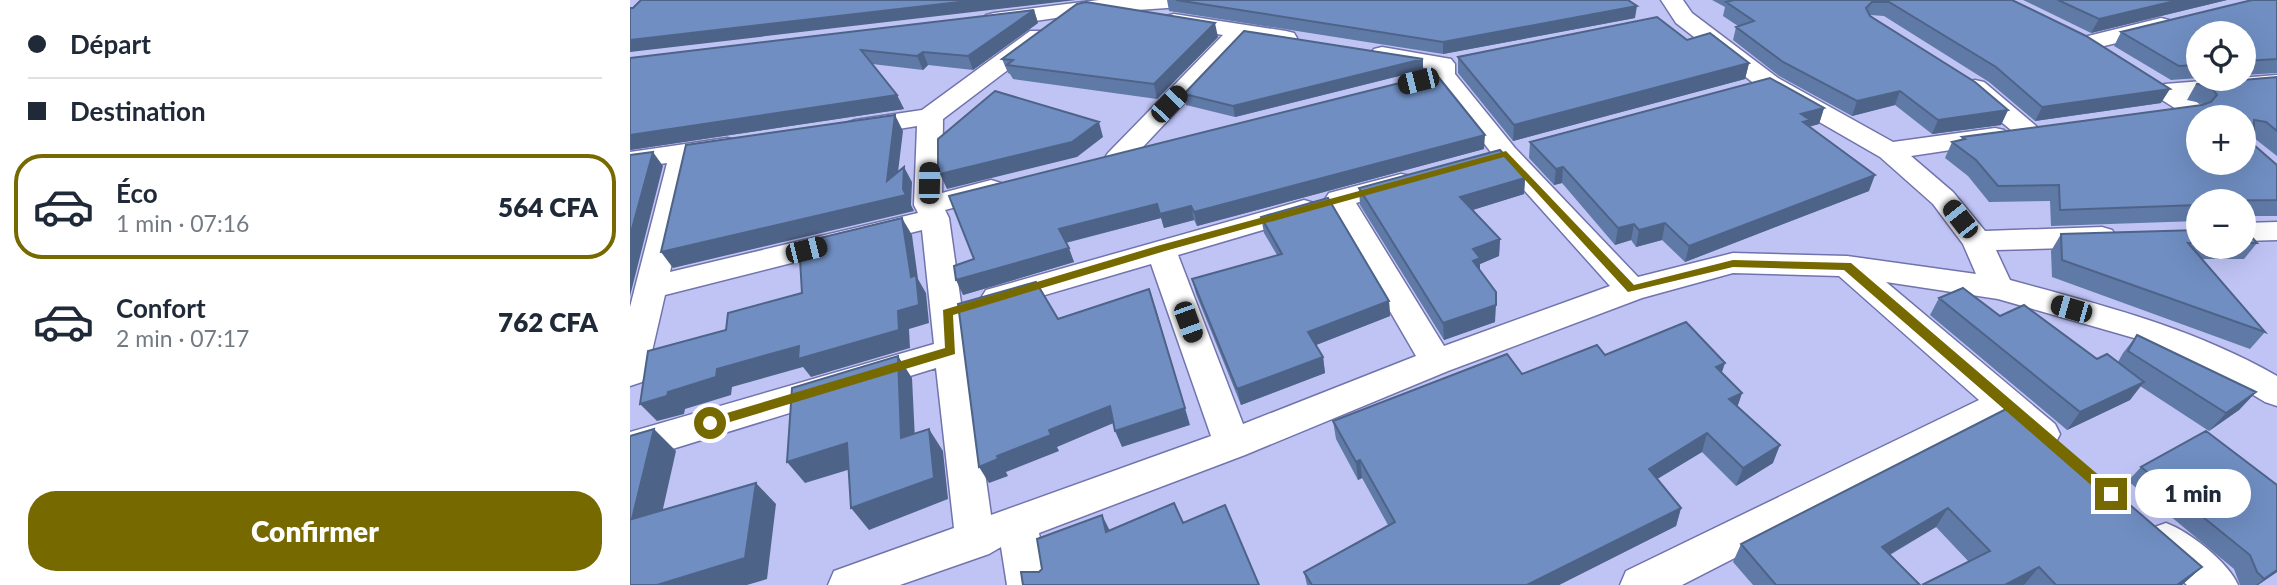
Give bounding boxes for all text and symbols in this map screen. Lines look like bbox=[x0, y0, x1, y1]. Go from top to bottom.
map controls bbox=[2186, 21, 2256, 259]
button: locate bbox=[2186, 21, 2256, 91]
text: Départ bbox=[70, 28, 151, 60]
car bbox=[1396, 66, 1441, 96]
car bbox=[1147, 82, 1192, 126]
text: Destination bbox=[70, 95, 206, 127]
button: + bbox=[2186, 105, 2256, 175]
car bbox=[919, 162, 940, 204]
icon: car bbox=[32, 175, 95, 238]
text: Éco bbox=[116, 177, 158, 209]
button: − bbox=[2186, 189, 2256, 259]
text: 564 CFA bbox=[498, 191, 598, 223]
car bbox=[1939, 196, 1982, 242]
text: 1 min · 07:16 bbox=[116, 209, 249, 237]
car bbox=[784, 235, 829, 265]
icon: car bbox=[32, 290, 95, 353]
text: Confort bbox=[116, 292, 206, 324]
car bbox=[2048, 293, 2095, 325]
car bbox=[1171, 299, 1206, 345]
text: 762 CFA bbox=[498, 306, 598, 338]
text: 2 min · 07:17 bbox=[116, 324, 249, 352]
route start bbox=[694, 407, 726, 439]
callout: 1 min bbox=[2136, 470, 2251, 518]
route end bbox=[2095, 478, 2127, 510]
text: 1 min bbox=[2164, 479, 2222, 507]
button: Confirmer bbox=[28, 491, 602, 571]

